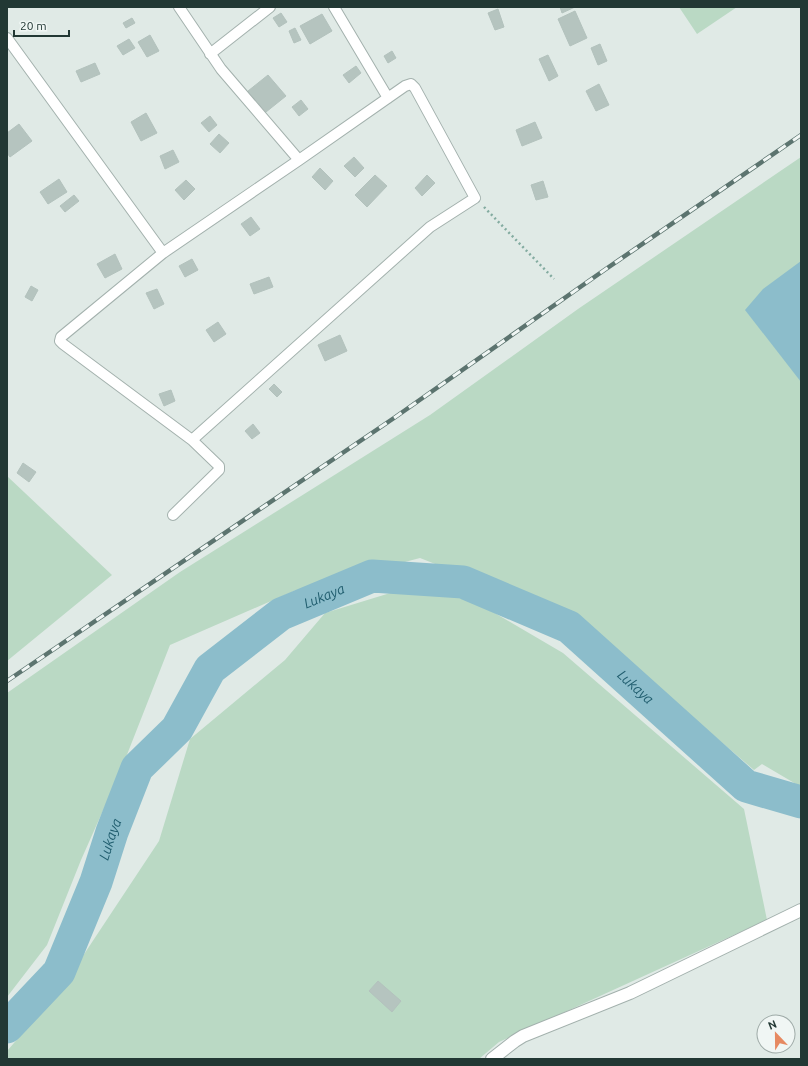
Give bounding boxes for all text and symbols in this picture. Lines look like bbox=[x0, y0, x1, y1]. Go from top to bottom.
scale bar bbox=[14, 12, 69, 38]
text: 20 m bbox=[20, 19, 47, 32]
water label: Lukaya bbox=[301, 580, 347, 612]
water label: Lukaya bbox=[614, 667, 657, 707]
water label: Lukaya bbox=[96, 816, 125, 862]
north arrow bbox=[756, 1014, 796, 1054]
text: N bbox=[766, 1018, 778, 1032]

